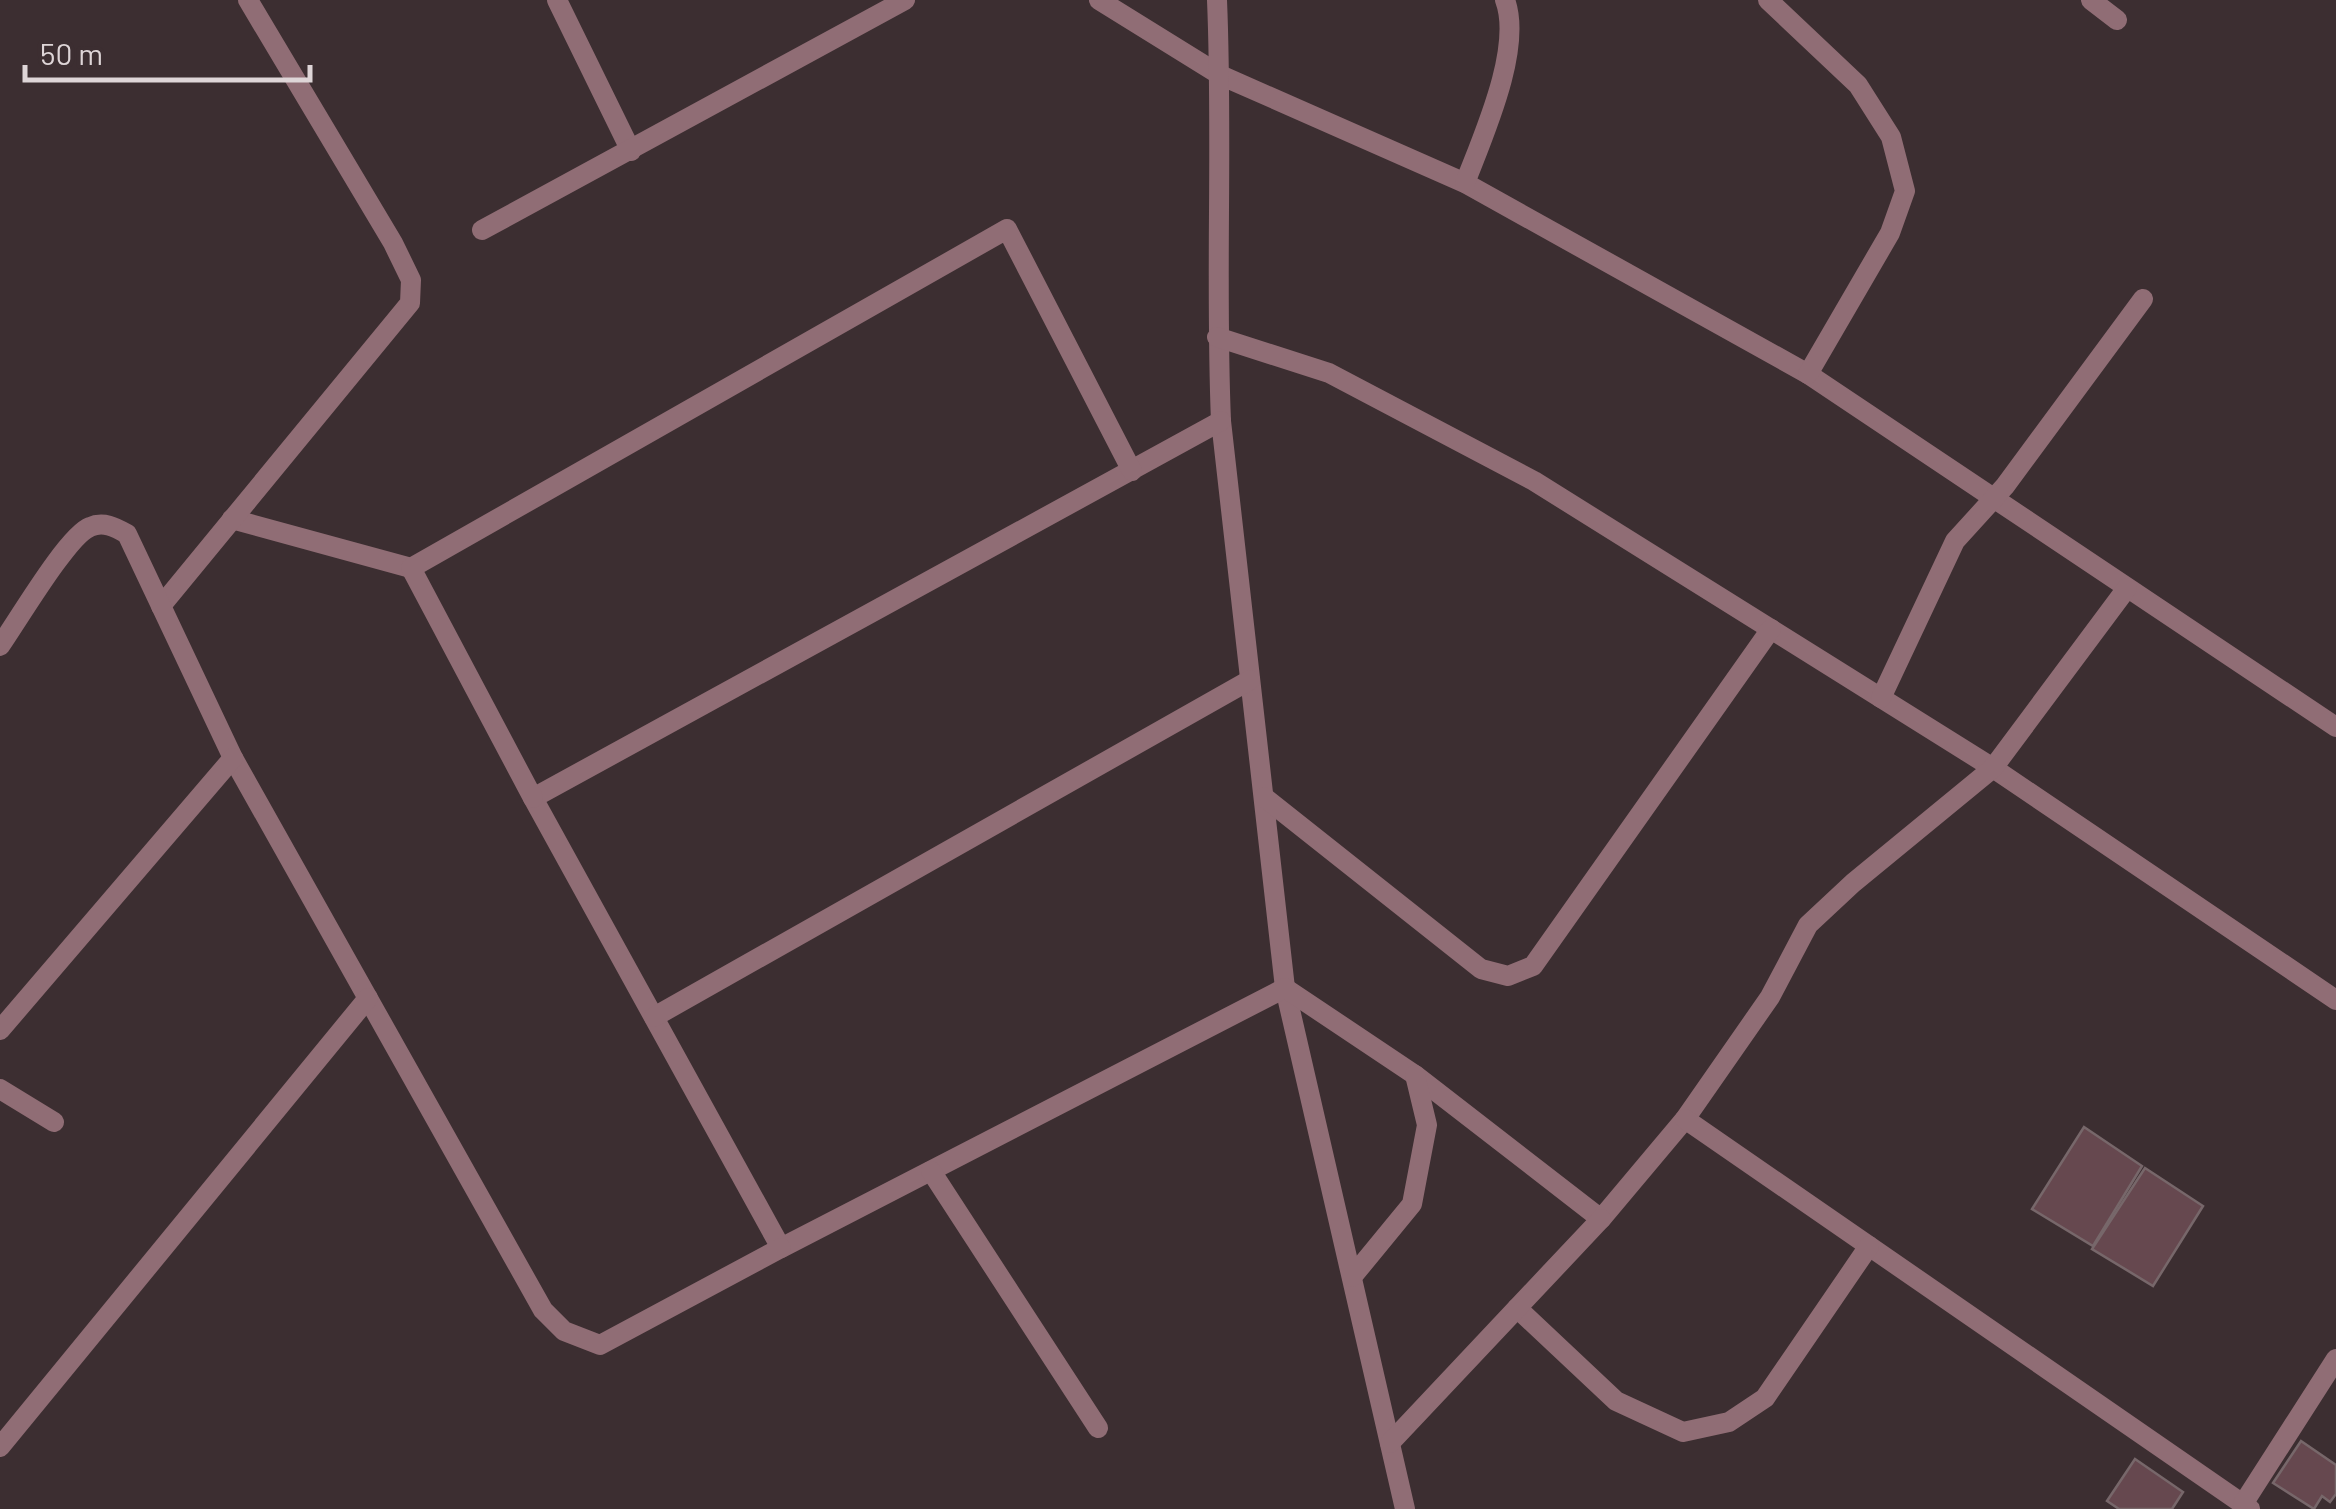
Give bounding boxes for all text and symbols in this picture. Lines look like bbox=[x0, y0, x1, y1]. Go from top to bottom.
scale bar bbox=[25, 20, 310, 82]
text: 50 m bbox=[40, 35, 103, 71]

